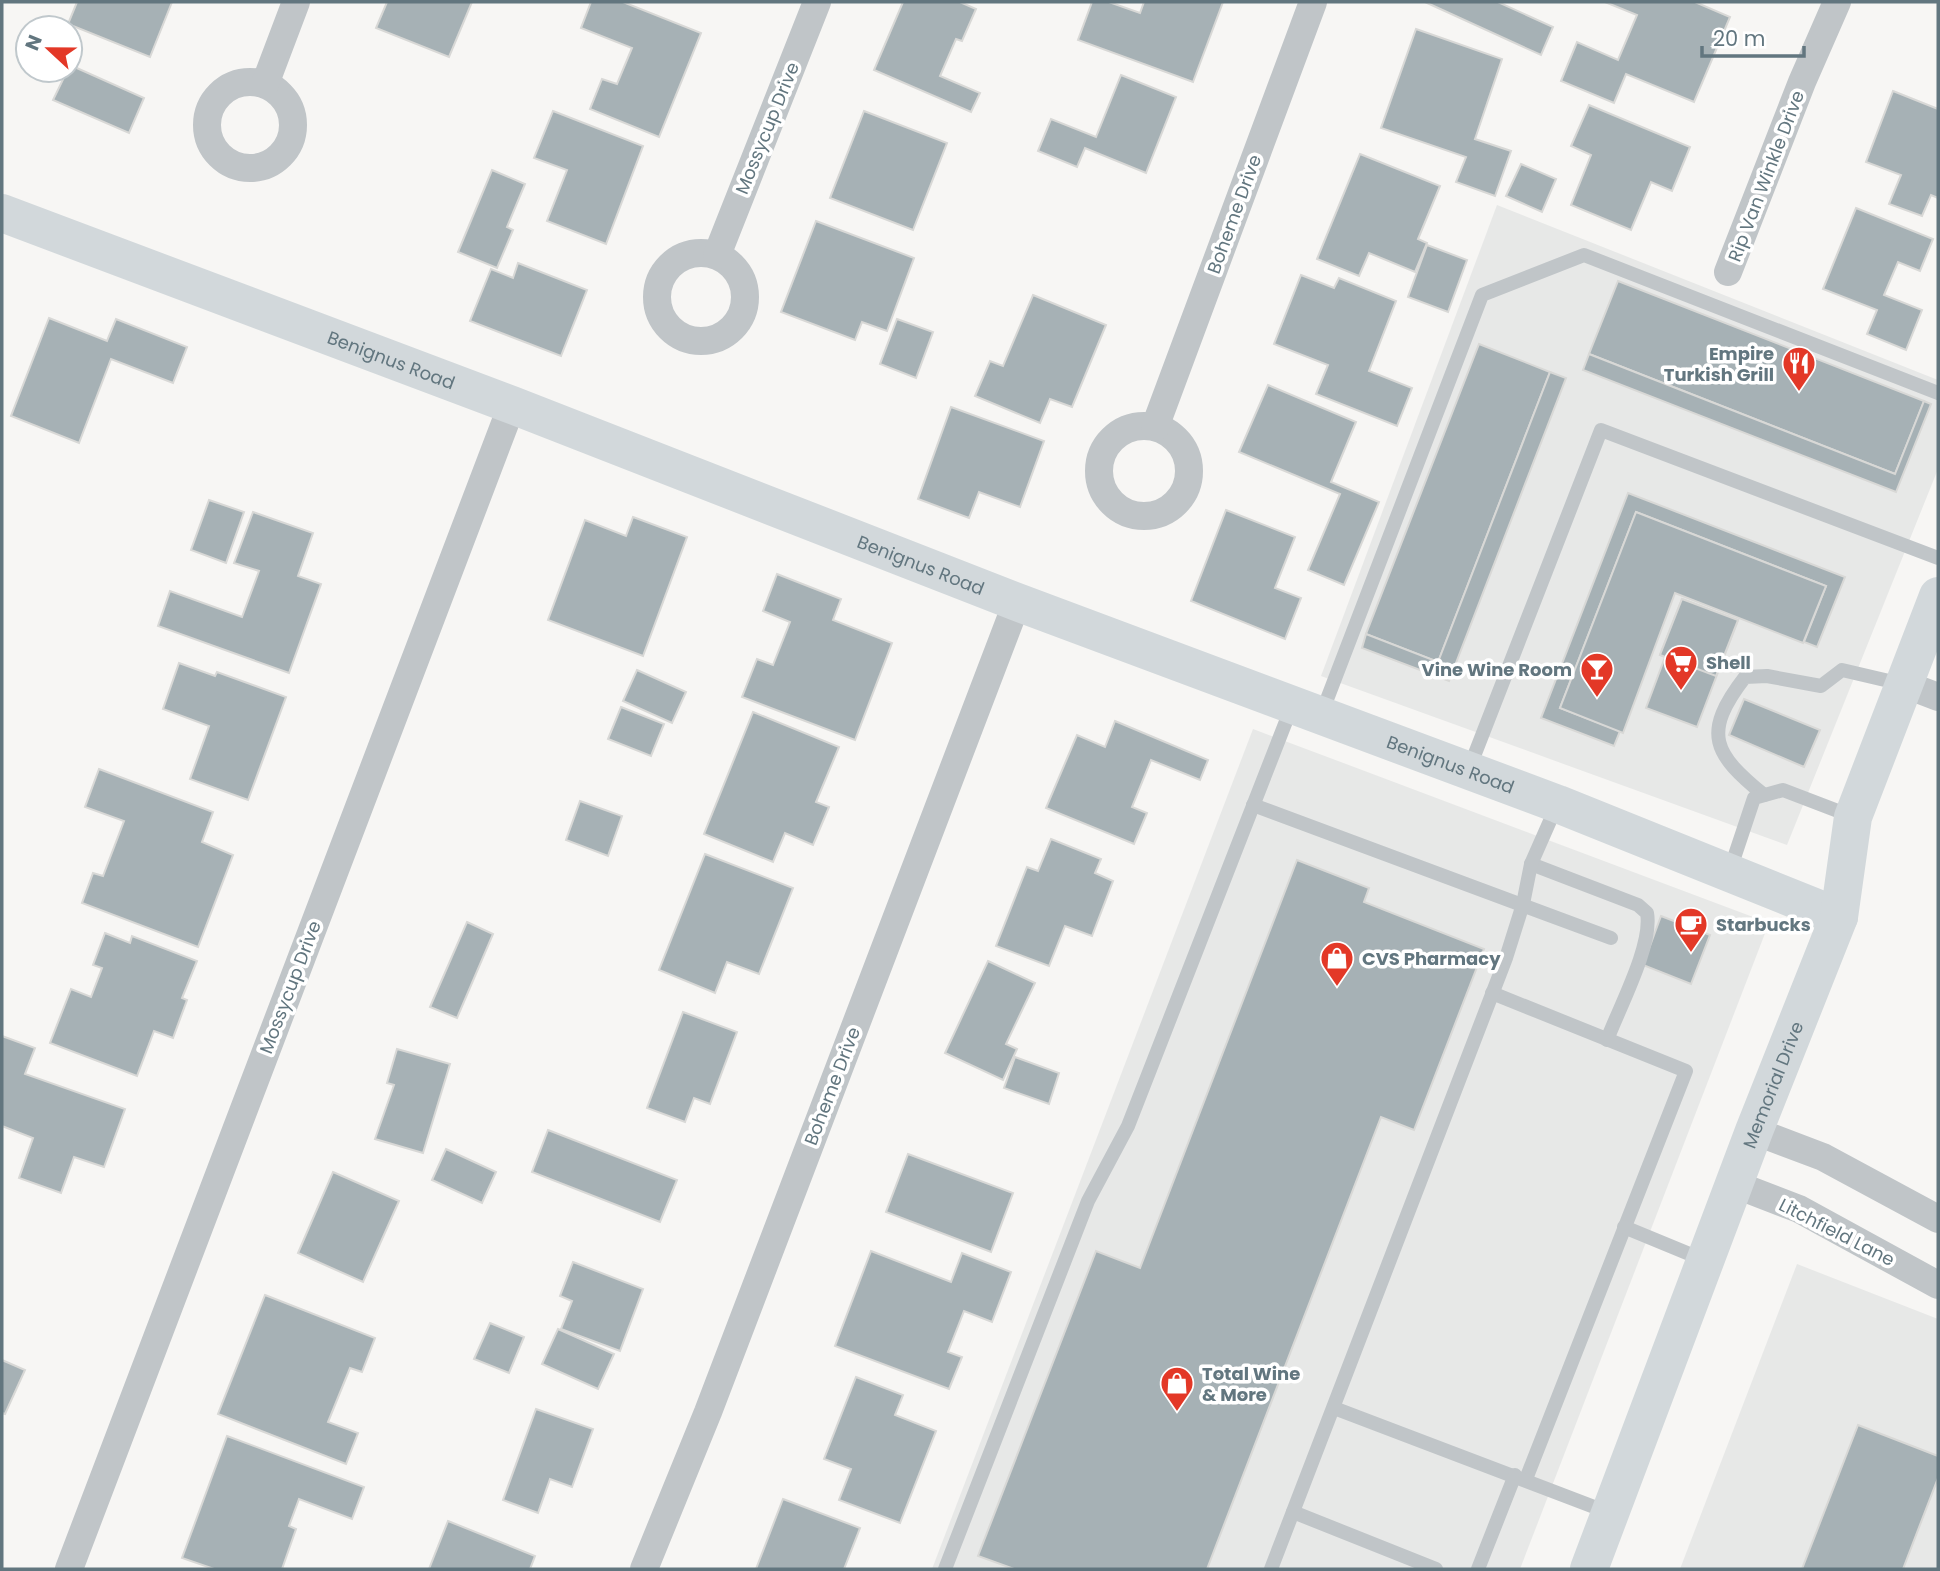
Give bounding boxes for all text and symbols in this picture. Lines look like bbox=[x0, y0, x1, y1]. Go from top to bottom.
north arrow bbox=[14, 14, 84, 84]
scale bar bbox=[1702, 14, 1804, 58]
text: 20 m bbox=[1713, 24, 1766, 53]
text: N bbox=[19, 31, 49, 55]
street label: Mossycup Drive bbox=[729, 58, 805, 198]
street label: Rip Van Winkle Drive bbox=[1722, 87, 1810, 265]
street label: Boheme Drive bbox=[1201, 151, 1267, 277]
street label: Benignus Road bbox=[324, 324, 459, 395]
place label: Empire Turkish Grill bbox=[1664, 341, 1774, 387]
restaurant icon: Empire Turkish Grill bbox=[1780, 344, 1818, 393]
street label: Benignus Road bbox=[854, 528, 988, 601]
supermarket icon: Shell bbox=[1662, 643, 1700, 692]
bar icon: Vine Wine Room bbox=[1578, 650, 1616, 699]
place label: Shell bbox=[1706, 650, 1751, 675]
place label: Vine Wine Room bbox=[1422, 657, 1572, 682]
street label: Benignus Road bbox=[1383, 729, 1518, 799]
cafe icon: Starbucks bbox=[1672, 905, 1710, 954]
place label: Starbucks bbox=[1716, 912, 1811, 937]
street label: Mossycup Drive bbox=[253, 917, 327, 1057]
shop icon: CVS Pharmacy bbox=[1318, 939, 1356, 988]
place label: CVS Pharmacy bbox=[1362, 946, 1501, 971]
street label: Memorial Drive bbox=[1736, 1017, 1809, 1152]
street label: Boheme Drive bbox=[798, 1023, 866, 1149]
street label: Litchfield Lane bbox=[1775, 1192, 1899, 1272]
place label: Total Wine & More bbox=[1202, 1361, 1300, 1407]
shop icon: Total Wine & More bbox=[1158, 1364, 1196, 1413]

